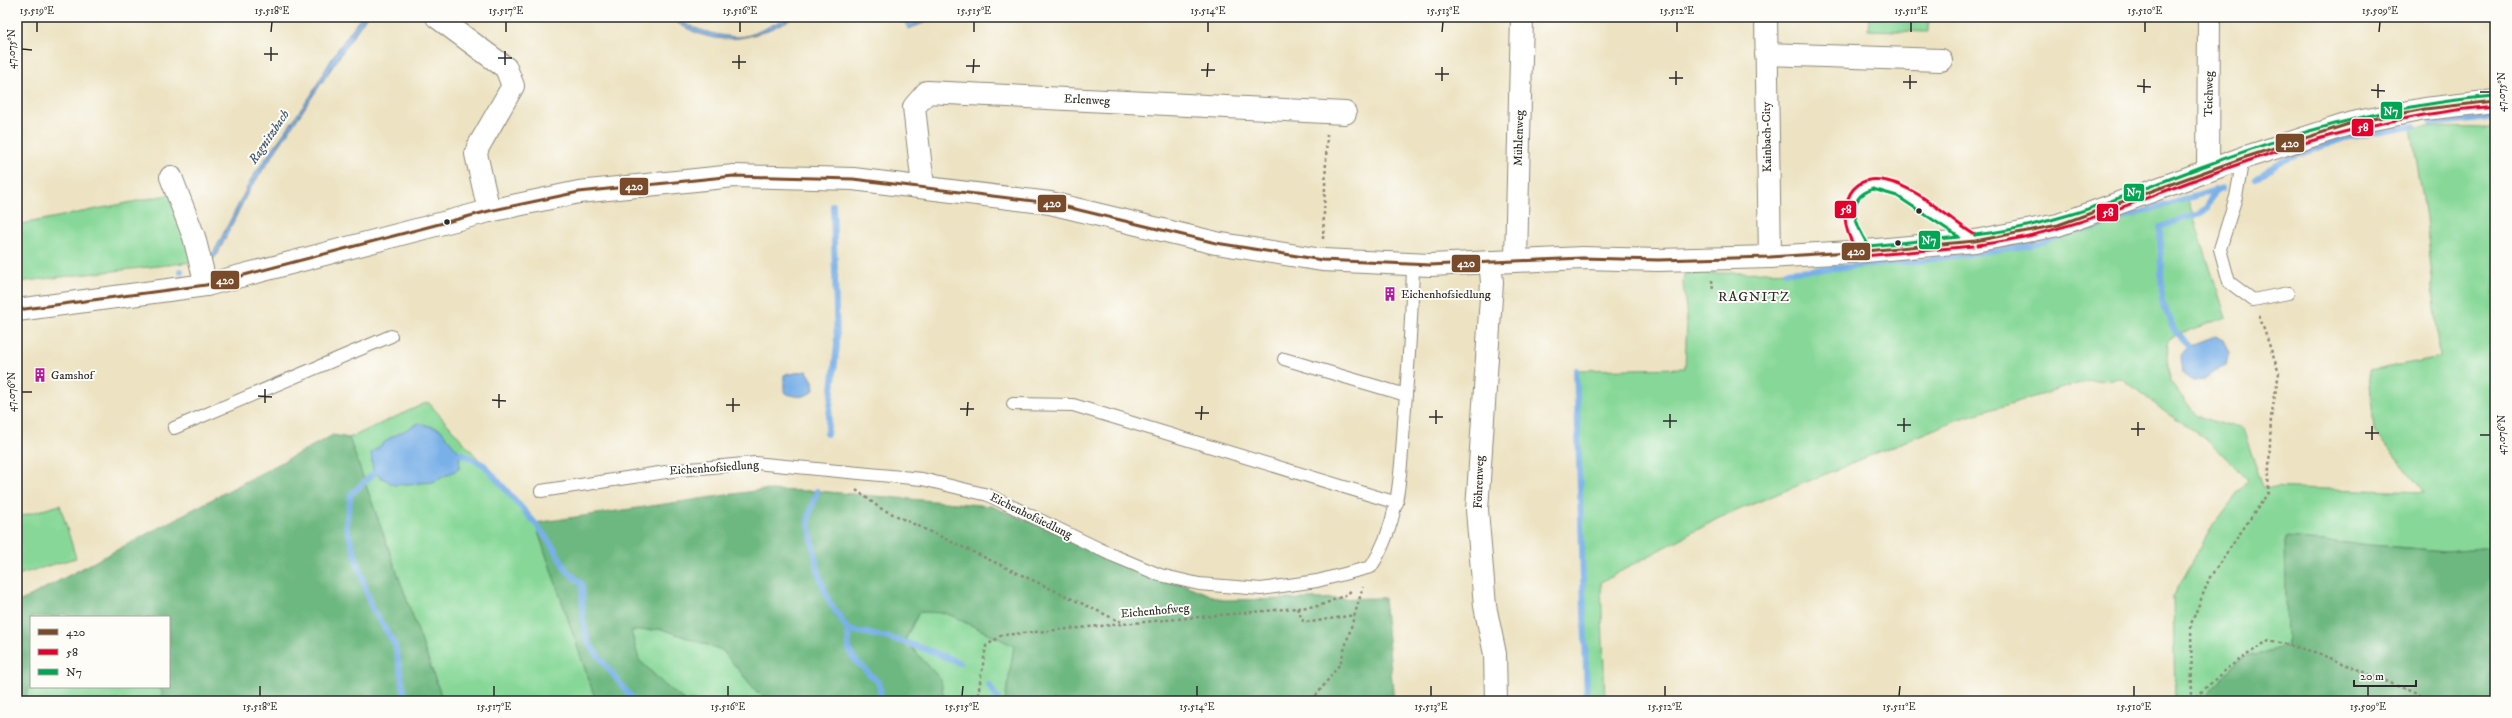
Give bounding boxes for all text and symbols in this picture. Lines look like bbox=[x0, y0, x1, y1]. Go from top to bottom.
text: 15.519°E bbox=[20, 5, 54, 17]
text: 15.518°E bbox=[255, 5, 289, 17]
text: 15.517°E bbox=[489, 5, 523, 17]
text: 15.516°E bbox=[723, 5, 757, 17]
text: 15.515°E bbox=[957, 5, 991, 17]
text: 15.514°E bbox=[1190, 5, 1226, 17]
text: 15.513°E bbox=[1426, 5, 1460, 17]
text: 15.512°E bbox=[1660, 5, 1694, 17]
text: 15.511°E bbox=[1894, 5, 1928, 17]
text: 15.510°E bbox=[2128, 5, 2162, 17]
text: 15.509°E bbox=[2362, 5, 2398, 17]
text: 47.075°N bbox=[6, 29, 18, 69]
street label: Teichweg bbox=[2201, 71, 2217, 117]
text: 47.075°N bbox=[2496, 72, 2508, 112]
street label: Erlenweg bbox=[1064, 91, 1111, 109]
street label: Kainbach-City bbox=[1759, 101, 1775, 172]
line badge: N7 bbox=[2380, 101, 2403, 120]
text: N7 bbox=[2384, 105, 2399, 119]
water label: Ragnitzbach bbox=[245, 107, 293, 168]
street label: Mühlenweg bbox=[1511, 110, 1527, 166]
line badge: 58 bbox=[2351, 118, 2374, 137]
text: 58 bbox=[2357, 121, 2369, 135]
line badge: 420 bbox=[2275, 133, 2305, 153]
text: 420 bbox=[2280, 137, 2299, 151]
line badge: 420 bbox=[619, 177, 649, 196]
text: 420 bbox=[624, 180, 643, 194]
line badge: N7 bbox=[2123, 183, 2145, 202]
text: N7 bbox=[2127, 186, 2142, 200]
line badge: 420 bbox=[1037, 194, 1067, 213]
text: 420 bbox=[1042, 197, 1061, 211]
line badge: 58 bbox=[1834, 200, 1857, 219]
text: 58 bbox=[1840, 203, 1852, 217]
line badge: 58 bbox=[2096, 203, 2119, 222]
unlabelled marker bbox=[1914, 206, 1924, 216]
text: 58 bbox=[2102, 206, 2114, 220]
unlabelled marker bbox=[442, 217, 452, 227]
line badge: N7 bbox=[1918, 230, 1941, 250]
text: N7 bbox=[1922, 234, 1937, 248]
unlabelled marker bbox=[1893, 238, 1903, 248]
line badge: 420 bbox=[1841, 242, 1871, 261]
text: 420 bbox=[1846, 245, 1865, 259]
line badge: 420 bbox=[1451, 254, 1481, 273]
text: 420 bbox=[1456, 257, 1475, 271]
line badge: 420 bbox=[210, 270, 240, 290]
text: 420 bbox=[215, 274, 234, 288]
building icon: Eichenhofsiedlung bbox=[1382, 286, 1398, 302]
place label: Eichenhofsiedlung bbox=[1401, 287, 1491, 302]
district label: RAGNITZ bbox=[1718, 288, 1790, 306]
building icon: Gamshof bbox=[32, 367, 48, 383]
place label: Gamshof bbox=[51, 368, 96, 383]
text: 47.076°N bbox=[6, 372, 18, 412]
text: 47.076°N bbox=[2496, 415, 2508, 455]
street label: Föhrenweg bbox=[1471, 455, 1487, 509]
street label: Eichenhofsiedlung bbox=[669, 457, 759, 479]
street label: Eichenhofsiedlung bbox=[987, 490, 1075, 542]
street label: Eichenhofweg bbox=[1120, 601, 1190, 621]
legend bbox=[30, 616, 170, 688]
text: 420 bbox=[66, 625, 85, 640]
text: 58 bbox=[66, 645, 78, 660]
scale bar bbox=[2354, 662, 2416, 688]
text: N7 bbox=[66, 665, 82, 680]
text: 20 m bbox=[2360, 669, 2384, 684]
text: 15.518°E bbox=[243, 701, 277, 713]
text: 15.517°E bbox=[477, 701, 511, 713]
text: 15.516°E bbox=[711, 701, 745, 713]
text: 15.515°E bbox=[945, 701, 979, 713]
text: 15.514°E bbox=[1179, 701, 1215, 713]
text: 15.513°E bbox=[1414, 701, 1448, 713]
text: 15.512°E bbox=[1648, 701, 1682, 713]
text: 15.511°E bbox=[1882, 701, 1916, 713]
text: 15.510°E bbox=[2117, 701, 2151, 713]
text: 15.509°E bbox=[2350, 701, 2386, 713]

